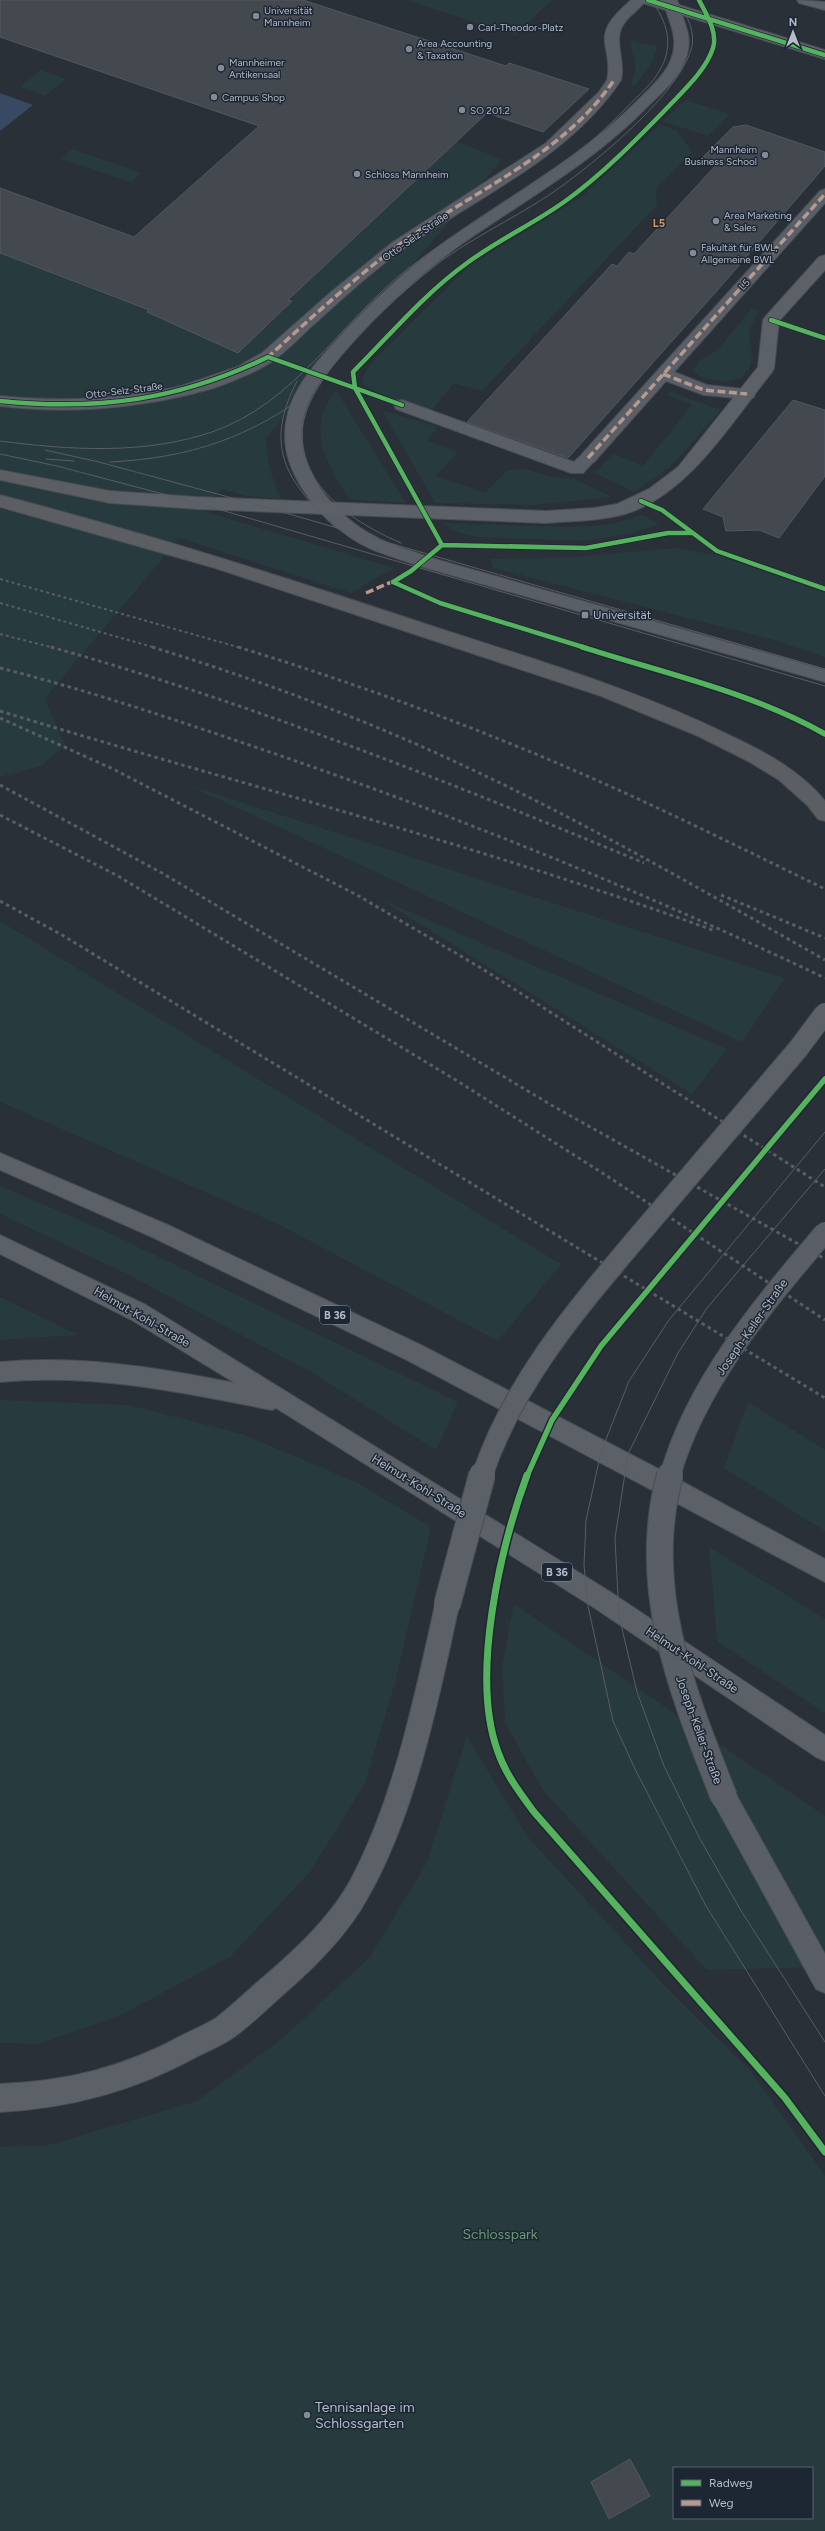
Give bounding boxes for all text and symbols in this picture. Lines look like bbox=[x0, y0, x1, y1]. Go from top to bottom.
place label: Universität Mannheim bbox=[264, 4, 313, 29]
marker: Universität Mannheim bbox=[251, 11, 261, 21]
north arrow bbox=[773, 12, 813, 52]
text: N bbox=[789, 16, 797, 29]
place label: Carl-Theodor-Platz bbox=[478, 21, 563, 34]
marker: Carl-Theodor-Platz bbox=[465, 22, 475, 32]
place label: Area Accounting & Taxation bbox=[417, 37, 492, 62]
marker: Area Accounting & Taxation bbox=[404, 44, 414, 54]
place label: Mannheimer Antikensaal bbox=[229, 56, 285, 81]
marker: Mannheimer Antikensaal bbox=[216, 63, 226, 73]
place label: Campus Shop bbox=[222, 91, 285, 104]
marker: Campus Shop bbox=[209, 92, 219, 102]
place label: SO 201.2 bbox=[470, 104, 510, 117]
marker: SO 201.2 bbox=[457, 105, 467, 115]
place label: Mannheim Business School bbox=[685, 143, 757, 168]
marker: Mannheim Business School bbox=[760, 150, 770, 160]
place label: Schloss Mannheim bbox=[365, 168, 449, 181]
marker: Schloss Mannheim bbox=[352, 169, 362, 179]
street label: Otto-Selz-Straße bbox=[380, 209, 451, 264]
place label: Area Marketing & Sales bbox=[724, 209, 792, 234]
marker: Area Marketing & Sales bbox=[711, 216, 721, 226]
district label: L5 bbox=[653, 217, 665, 230]
place label: Fakultät für BWL, Allgemeine BWL bbox=[701, 241, 778, 266]
marker: Fakultät für BWL, Allgemeine BWL bbox=[688, 248, 698, 258]
street label: L5 bbox=[736, 276, 753, 293]
street label: Otto-Selz-Straße bbox=[85, 379, 164, 402]
place label: Universität bbox=[593, 608, 652, 622]
marker: Universität bbox=[580, 610, 590, 620]
street label: Joseph-Keller-Straße bbox=[714, 1276, 791, 1378]
street label: Helmut-Kohl-Straße bbox=[91, 1284, 193, 1350]
road number: B 36 bbox=[320, 1306, 350, 1324]
street label: Helmut-Kohl-Straße bbox=[369, 1451, 469, 1521]
road number: B 36 bbox=[542, 1563, 572, 1581]
street label: Helmut-Kohl-Straße bbox=[643, 1624, 741, 1696]
street label: Joseph-Keller-Straße bbox=[673, 1674, 725, 1786]
park label: Schlosspark bbox=[462, 2226, 538, 2243]
place label: Tennisanlage im Schlossgarten bbox=[315, 2399, 415, 2432]
marker: Tennisanlage im Schlossgarten bbox=[302, 2410, 312, 2420]
legend bbox=[673, 2467, 813, 2519]
text: Radweg bbox=[709, 2476, 753, 2490]
text: Weg bbox=[709, 2496, 734, 2510]

